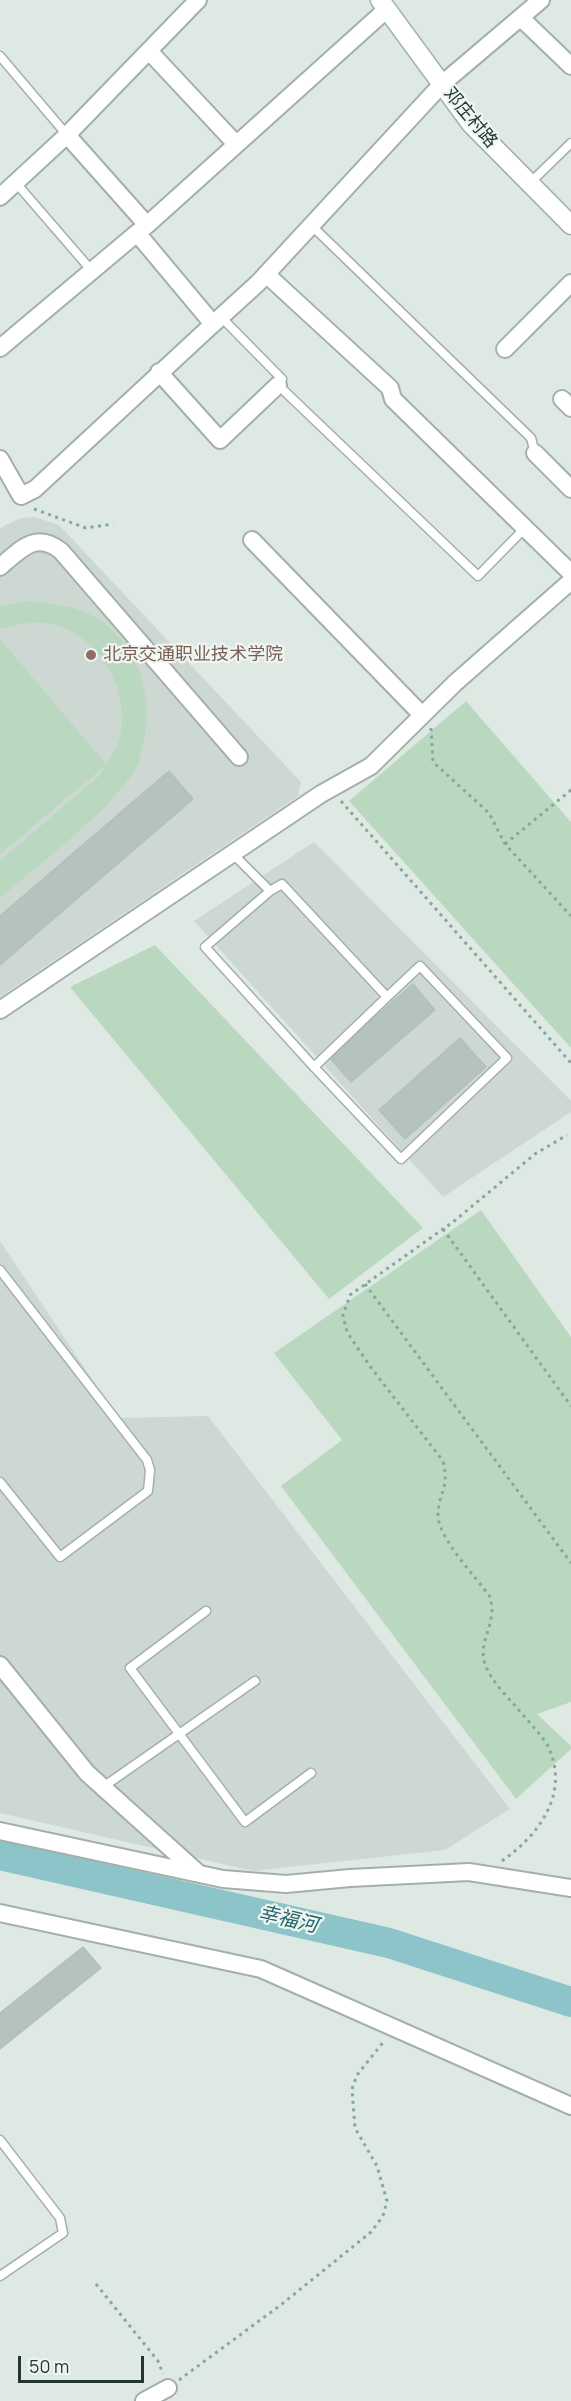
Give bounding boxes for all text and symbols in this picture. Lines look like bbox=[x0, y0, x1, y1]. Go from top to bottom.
street label: 邓庄村路 bbox=[439, 83, 501, 153]
place label: 北京交通职业技术学院 bbox=[103, 644, 283, 666]
marker: 北京交通职业技术学院 bbox=[84, 648, 98, 662]
water label: 幸福河 bbox=[256, 1902, 320, 1938]
scale bar bbox=[21, 2344, 147, 2382]
text: 50 m bbox=[29, 2354, 69, 2378]

